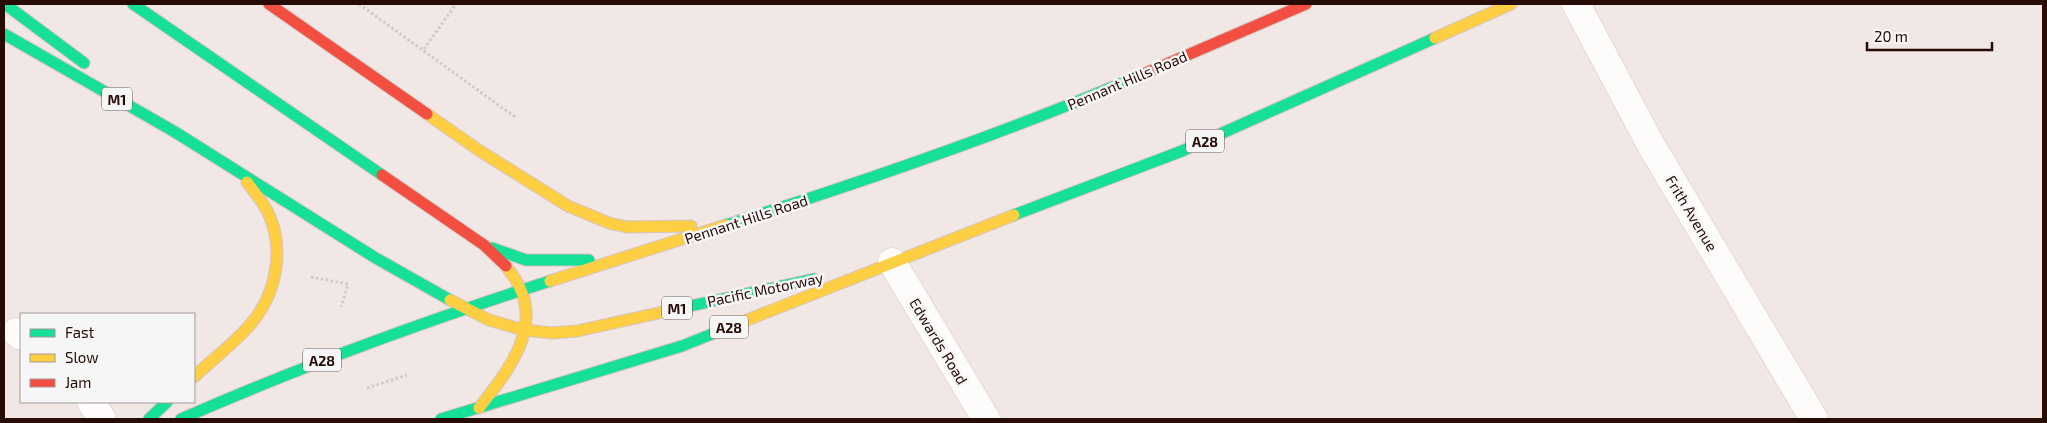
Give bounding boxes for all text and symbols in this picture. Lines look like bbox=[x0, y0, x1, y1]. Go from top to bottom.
scale bar bbox=[1867, 20, 1992, 52]
text: 20 m bbox=[1874, 27, 1908, 45]
street label: Pennant Hills Road bbox=[1064, 47, 1190, 113]
road number: M1 bbox=[102, 88, 132, 110]
road number: A28 bbox=[1186, 130, 1224, 152]
street label: Frith Avenue bbox=[1662, 172, 1722, 254]
street label: Pennant Hills Road bbox=[682, 191, 810, 247]
street label: Pacific Motorway bbox=[705, 268, 825, 310]
street label: Edwards Road bbox=[906, 295, 972, 387]
road number: M1 bbox=[662, 296, 692, 320]
legend bbox=[20, 313, 195, 403]
road number: A28 bbox=[710, 316, 748, 338]
text: Fast bbox=[65, 323, 95, 341]
text: Slow bbox=[65, 348, 99, 366]
road number: A28 bbox=[303, 348, 341, 372]
text: Jam bbox=[65, 373, 91, 391]

